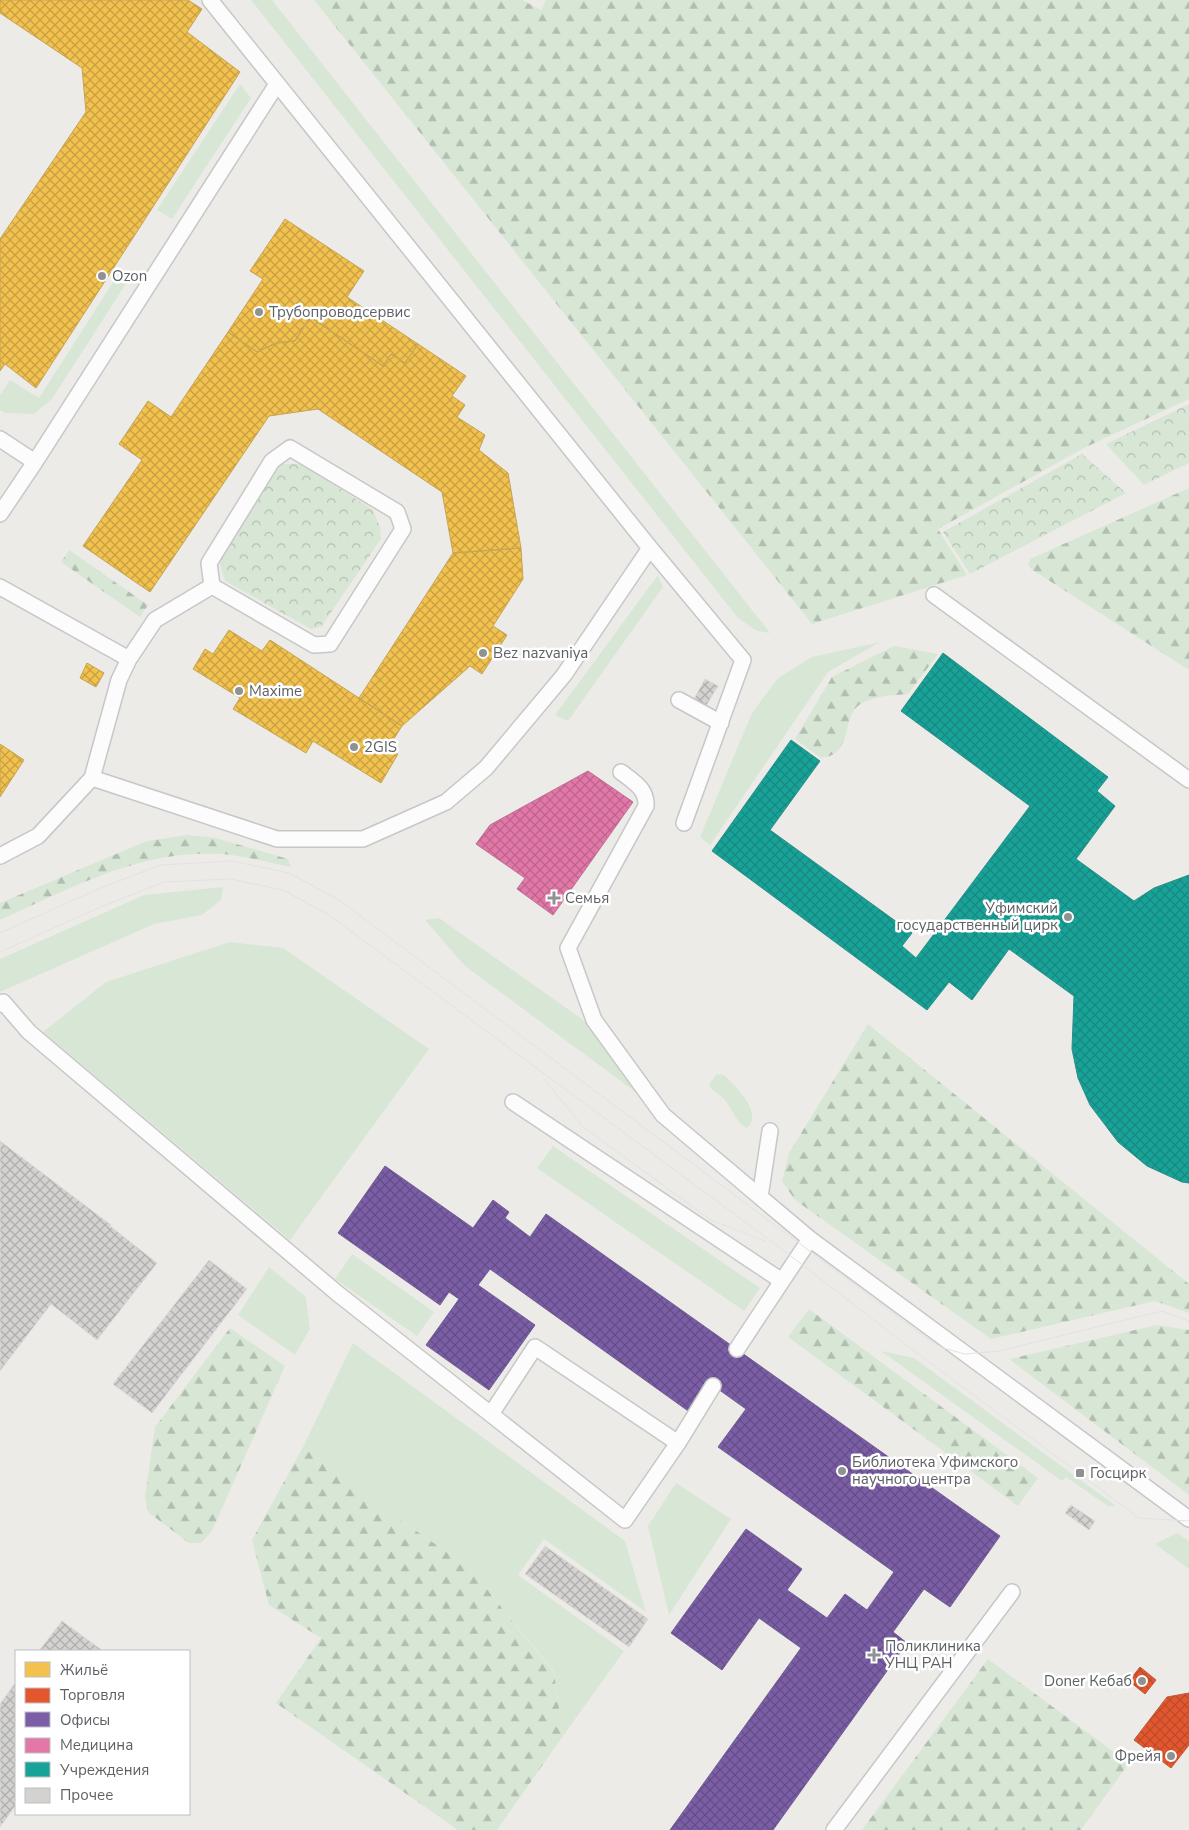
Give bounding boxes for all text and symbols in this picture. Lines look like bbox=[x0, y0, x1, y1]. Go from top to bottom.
place label: Ozon bbox=[112, 266, 147, 286]
marker: Ozon bbox=[96, 270, 108, 282]
place label: Трубопроводсервис bbox=[269, 302, 410, 322]
marker: Трубопроводсервис bbox=[253, 306, 265, 318]
place label: Bez nazvaniya bbox=[493, 643, 588, 663]
marker: Bez nazvaniya bbox=[477, 647, 489, 659]
place label: Maxime bbox=[249, 681, 302, 701]
marker: Maxime bbox=[233, 685, 245, 697]
place label: 2GIS bbox=[364, 737, 397, 757]
marker: 2GIS bbox=[348, 741, 360, 753]
place label: Семья bbox=[565, 888, 609, 908]
marker: Семья bbox=[547, 891, 561, 905]
place label: Уфимский государственный цирк bbox=[897, 898, 1058, 935]
marker: Уфимский государственный цирк bbox=[1062, 911, 1074, 923]
place label: Библиотека Уфимского научного центра bbox=[852, 1452, 1018, 1489]
place label: Госцирк bbox=[1090, 1463, 1147, 1483]
marker: Библиотека Уфимского научного центра bbox=[836, 1465, 848, 1477]
marker: Госцирк bbox=[1074, 1467, 1086, 1479]
place label: Поликлиника УНЦ РАН bbox=[884, 1636, 981, 1673]
marker: Поликлиника УНЦ РАН bbox=[867, 1648, 881, 1662]
legend bbox=[15, 1650, 190, 1815]
text: Жильё bbox=[60, 1660, 108, 1680]
place label: Doner Кебаб bbox=[1044, 1671, 1132, 1691]
marker: Doner Кебаб bbox=[1136, 1675, 1148, 1687]
text: Торговля bbox=[60, 1685, 125, 1705]
text: Офисы bbox=[60, 1710, 110, 1730]
text: Медицина bbox=[60, 1735, 133, 1755]
place label: Фрейя bbox=[1114, 1746, 1161, 1766]
marker: Фрейя bbox=[1165, 1750, 1177, 1762]
text: Учреждения bbox=[59, 1760, 149, 1780]
text: Прочее bbox=[60, 1785, 113, 1805]

